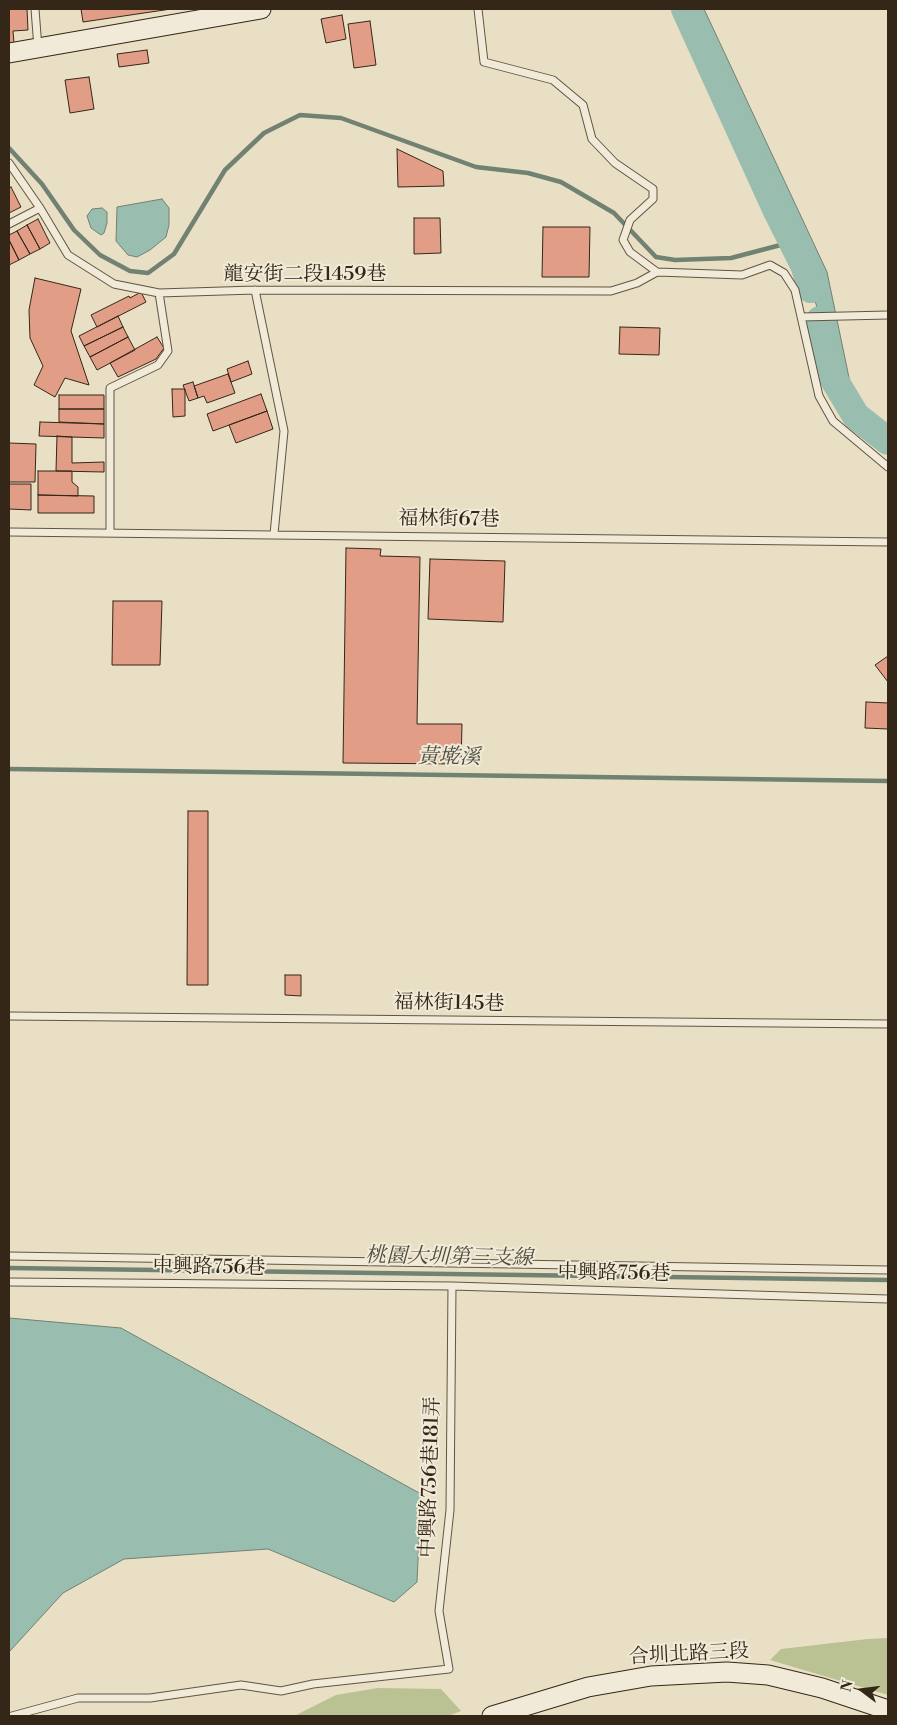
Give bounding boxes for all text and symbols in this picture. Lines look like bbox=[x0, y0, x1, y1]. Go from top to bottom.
street label: 龍安街二段1459巷 bbox=[224, 263, 386, 287]
street label: 福林街67巷 bbox=[398, 507, 500, 533]
water label: 黃墘溪 bbox=[417, 745, 481, 771]
street label: 福林街145巷 bbox=[393, 991, 505, 1017]
water label: 桃園大圳第三支線 bbox=[365, 1244, 533, 1272]
street label: 中興路756巷 bbox=[152, 1255, 266, 1281]
street label: 中興路756巷 bbox=[557, 1261, 671, 1287]
street label: 中興路756巷181弄 bbox=[416, 1396, 446, 1558]
street label: 合圳北路三段 bbox=[628, 1640, 750, 1670]
north arrow bbox=[837, 1665, 887, 1715]
text: N bbox=[837, 1678, 858, 1694]

